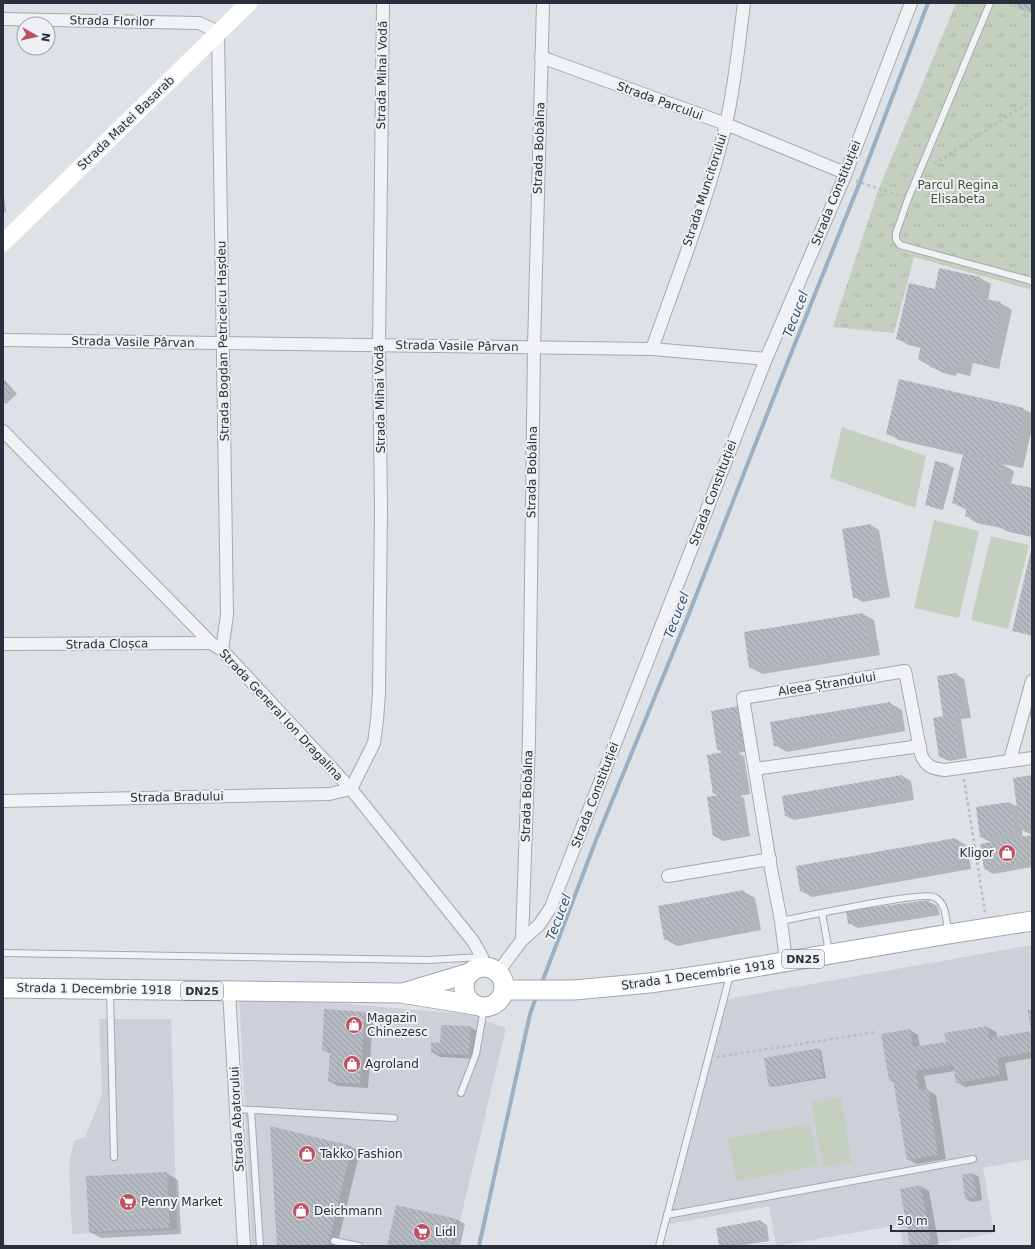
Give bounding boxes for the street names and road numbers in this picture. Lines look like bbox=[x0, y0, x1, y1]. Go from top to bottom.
street label: Strada Florilor bbox=[69, 13, 155, 29]
street label: Strada Mihai Vodă bbox=[374, 20, 390, 130]
street label: Strada Matei Basarab bbox=[75, 73, 177, 173]
street label: Strada Parcului bbox=[615, 79, 705, 123]
street label: Strada Bobâlna bbox=[530, 102, 548, 194]
street label: Strada Muncitorului bbox=[680, 132, 730, 248]
street label: Strada Constituției bbox=[809, 138, 863, 248]
street label: Strada Bogdan Petriceicu Hașdeu bbox=[214, 241, 232, 441]
street label: Strada Vasile Pârvan bbox=[71, 334, 195, 350]
street label: Strada Vasile Pârvan bbox=[395, 338, 519, 354]
street label: Strada Mihai Vodă bbox=[372, 344, 388, 454]
street label: Strada Bobâlna bbox=[524, 426, 540, 518]
street label: Strada Constituției bbox=[686, 438, 740, 548]
street label: Strada Cloșca bbox=[66, 636, 148, 652]
street label: Strada General Ion Dragalina bbox=[216, 646, 346, 784]
street label: Aleea Ștrandului bbox=[777, 669, 877, 699]
street label: Strada Constituției bbox=[568, 740, 622, 850]
street label: Strada Bobâlna bbox=[518, 750, 536, 842]
street label: Strada Bradului bbox=[130, 789, 224, 805]
road number: DN25 bbox=[782, 950, 824, 968]
street label: Strada 1 Decembrie 1918 bbox=[620, 957, 776, 993]
street label: Strada 1 Decembrie 1918 bbox=[17, 981, 171, 997]
road number: DN25 bbox=[181, 982, 223, 1000]
street label: Strada Abatorului bbox=[227, 1066, 247, 1172]

